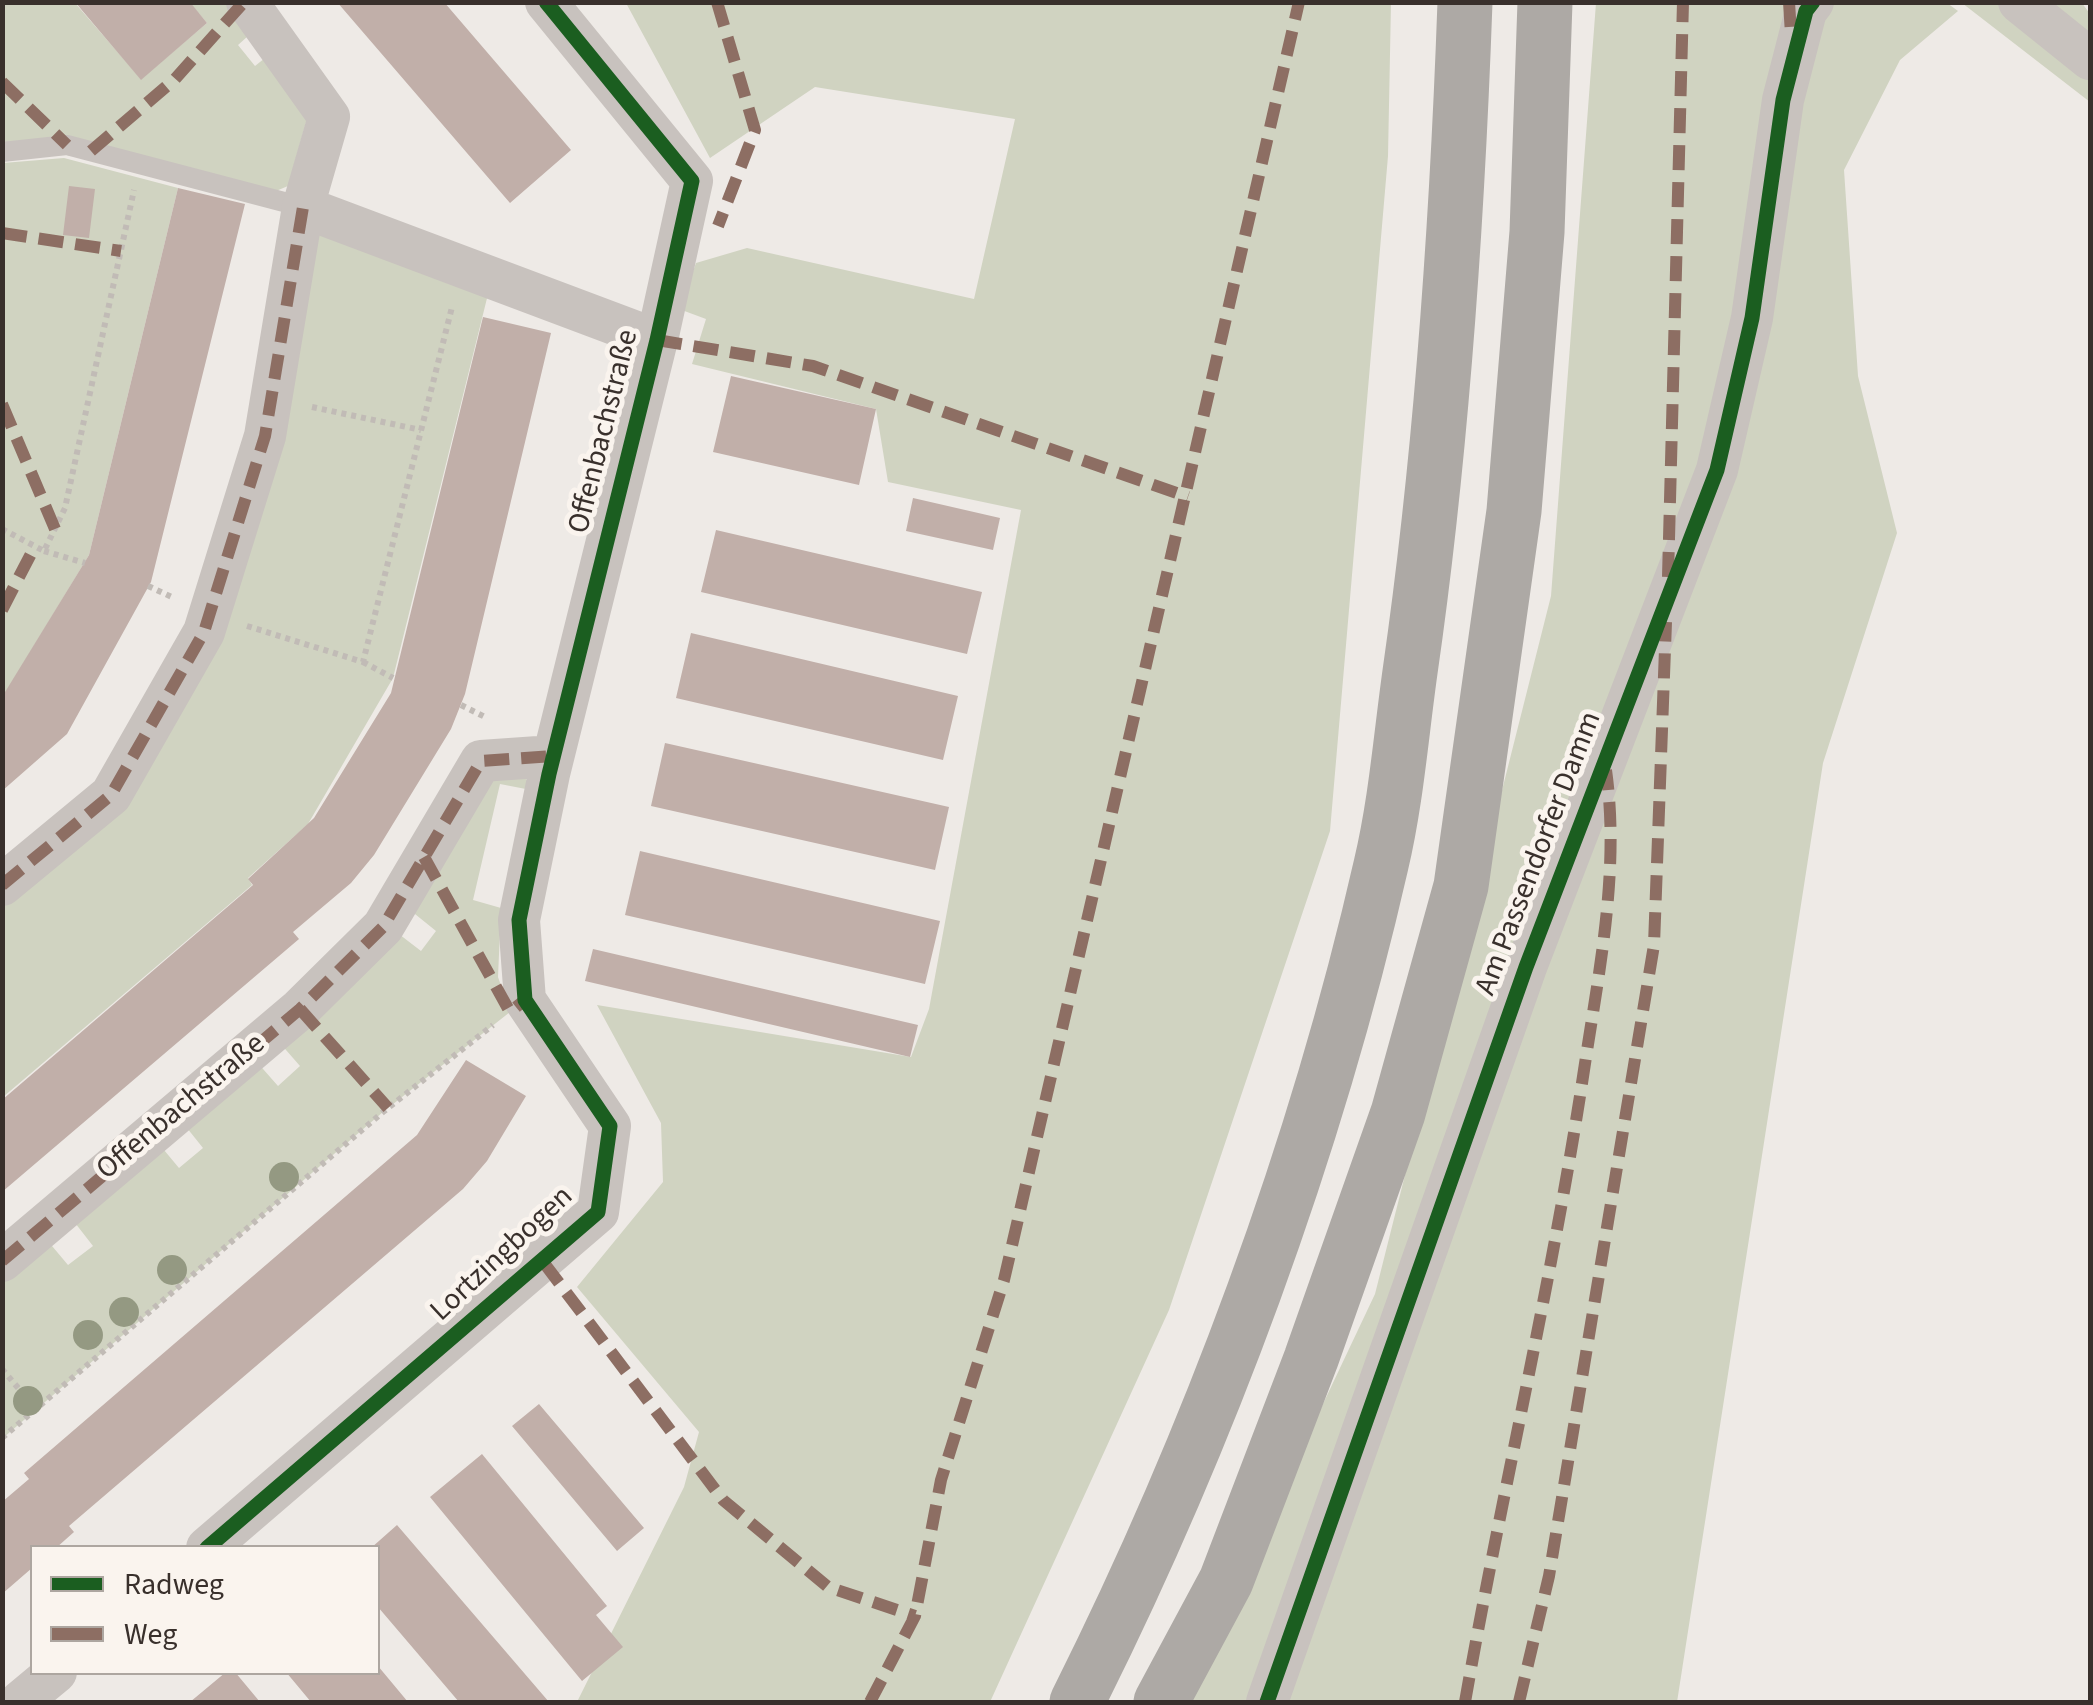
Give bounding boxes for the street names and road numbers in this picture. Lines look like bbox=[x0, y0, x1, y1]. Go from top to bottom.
street label: Offenbachstraße bbox=[562, 326, 648, 538]
street label: Am Passendorfer Damm bbox=[1469, 707, 1611, 1001]
street label: Offenbachstraße bbox=[91, 1027, 273, 1189]
street label: Lortzingbogen bbox=[424, 1180, 582, 1330]

